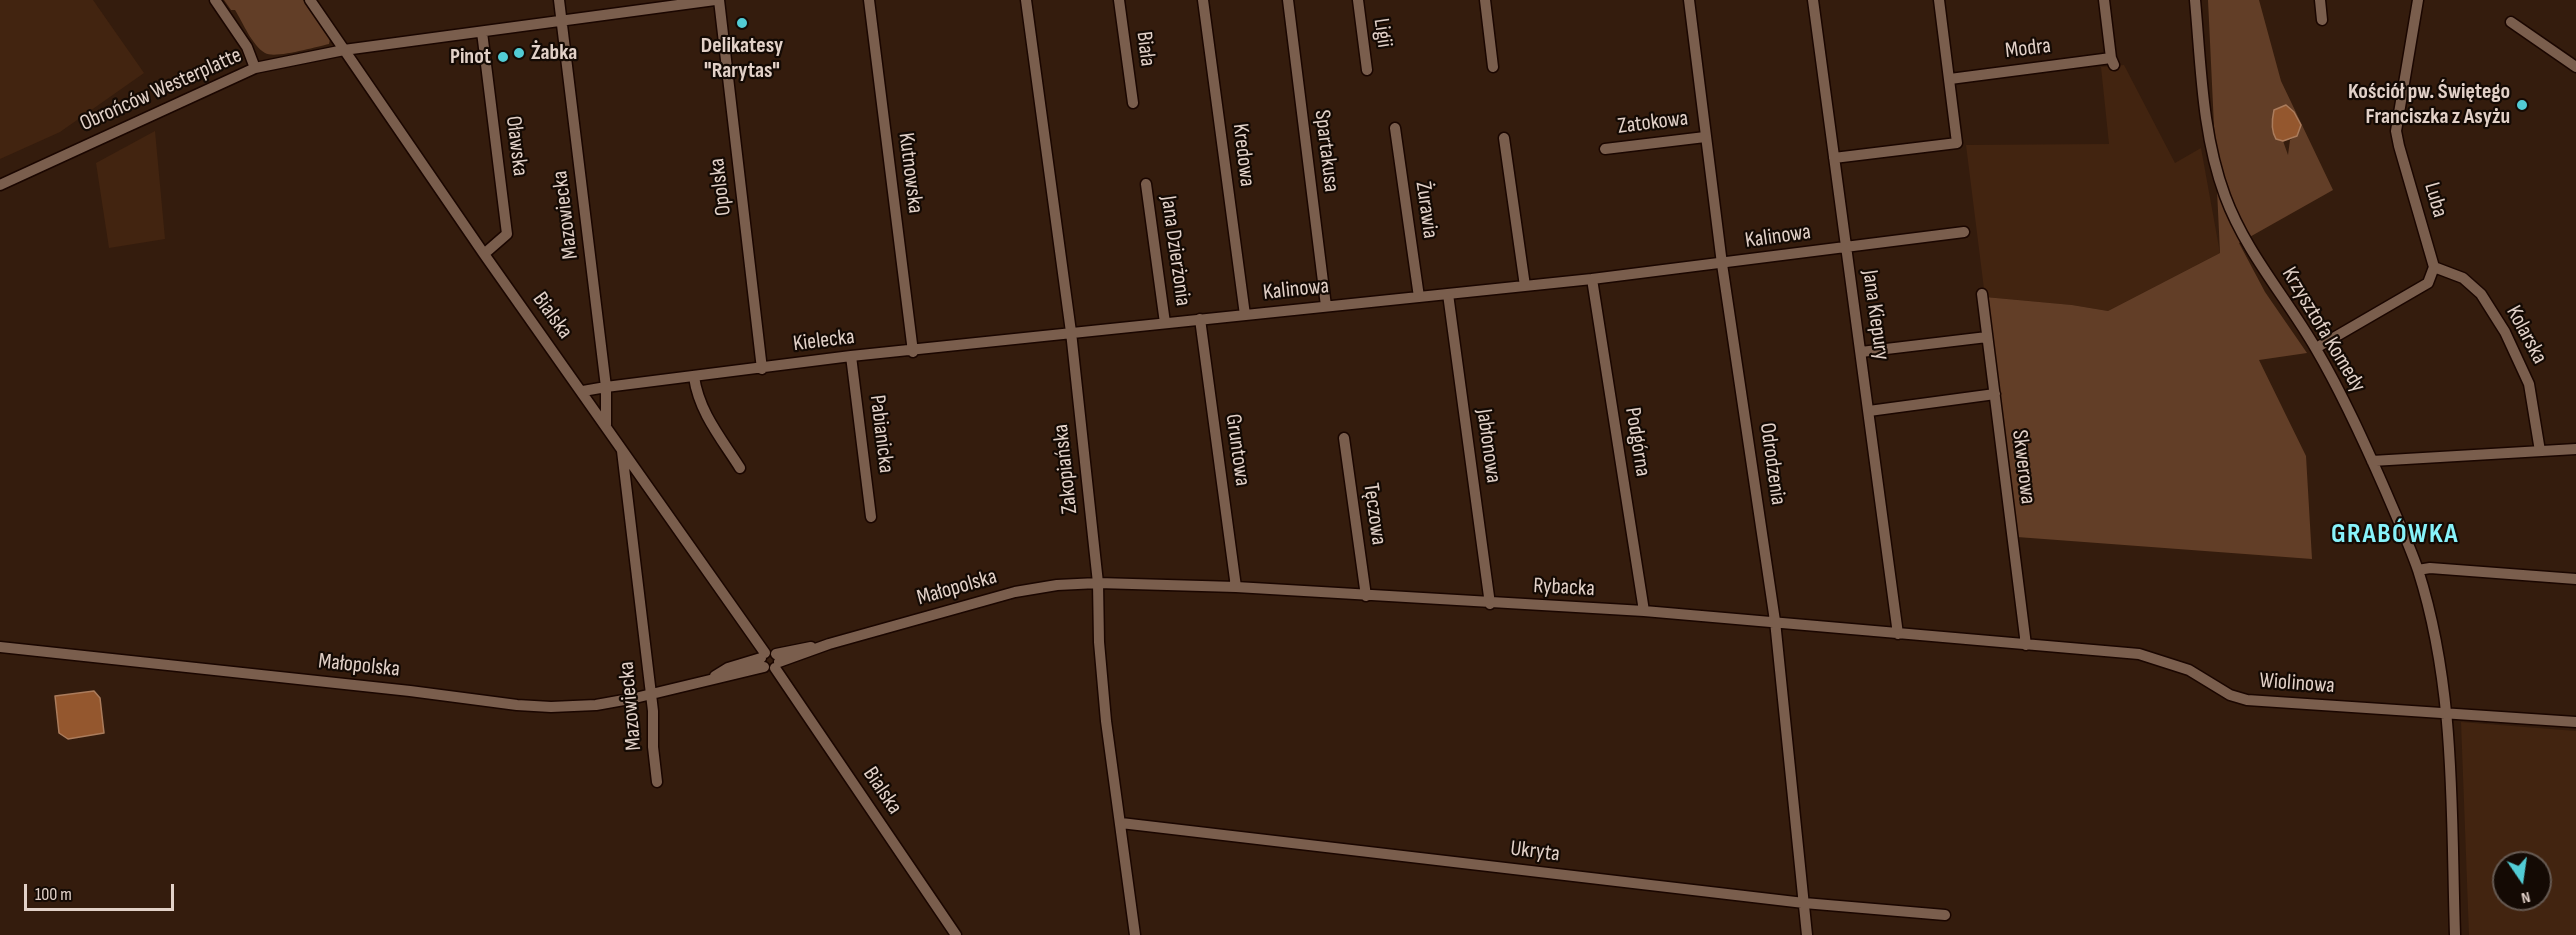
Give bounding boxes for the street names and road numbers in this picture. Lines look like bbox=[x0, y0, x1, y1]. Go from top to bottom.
street label: Ligii bbox=[1367, 17, 1397, 49]
street label: Biała bbox=[1130, 30, 1160, 68]
street label: Modra bbox=[2004, 33, 2052, 65]
street label: Obrońców Westerplatte bbox=[76, 43, 246, 137]
street label: Zatokowa bbox=[1616, 106, 1690, 140]
street label: Spartakusa bbox=[1308, 108, 1344, 194]
street label: Oławska bbox=[499, 114, 533, 178]
street label: Kredowa bbox=[1226, 122, 1260, 188]
street label: Kutnowska bbox=[892, 131, 928, 215]
street label: Opolska bbox=[704, 157, 738, 217]
street label: Mazowiecka bbox=[547, 169, 585, 261]
street label: Żurawia bbox=[1409, 180, 1443, 240]
street label: Luba bbox=[2417, 180, 2453, 220]
street label: Jana Dzierżonia bbox=[1154, 194, 1196, 308]
street label: Kalinowa bbox=[1744, 219, 1812, 255]
street label: Krzysztofa Komedy bbox=[2275, 263, 2371, 397]
street label: Jana Kiepury bbox=[1856, 268, 1894, 362]
street label: Kalinowa bbox=[1262, 273, 1330, 307]
street label: Bialska bbox=[526, 288, 578, 344]
street label: Kolarska bbox=[2500, 301, 2552, 369]
street label: Kielecka bbox=[792, 324, 856, 358]
street label: Pabianicka bbox=[863, 394, 899, 474]
street label: Podgórna bbox=[1619, 406, 1655, 478]
street label: Jabłonowa bbox=[1470, 407, 1506, 485]
street label: Gruntowa bbox=[1219, 412, 1255, 488]
street label: Odrodzenia bbox=[1753, 421, 1791, 507]
street label: Zakopiańska bbox=[1048, 423, 1084, 515]
street label: Skwerowa bbox=[2005, 428, 2041, 506]
street label: Tęczowa bbox=[1357, 481, 1391, 547]
street label: Małopolska bbox=[914, 564, 1000, 612]
street label: Rybacka bbox=[1533, 573, 1595, 603]
street label: Małopolska bbox=[317, 649, 401, 683]
street label: Mazowiecka bbox=[614, 660, 648, 752]
street label: Wiolinowa bbox=[2259, 668, 2335, 700]
street label: Bialska bbox=[857, 762, 907, 820]
street label: Ukryta bbox=[1509, 836, 1561, 868]

